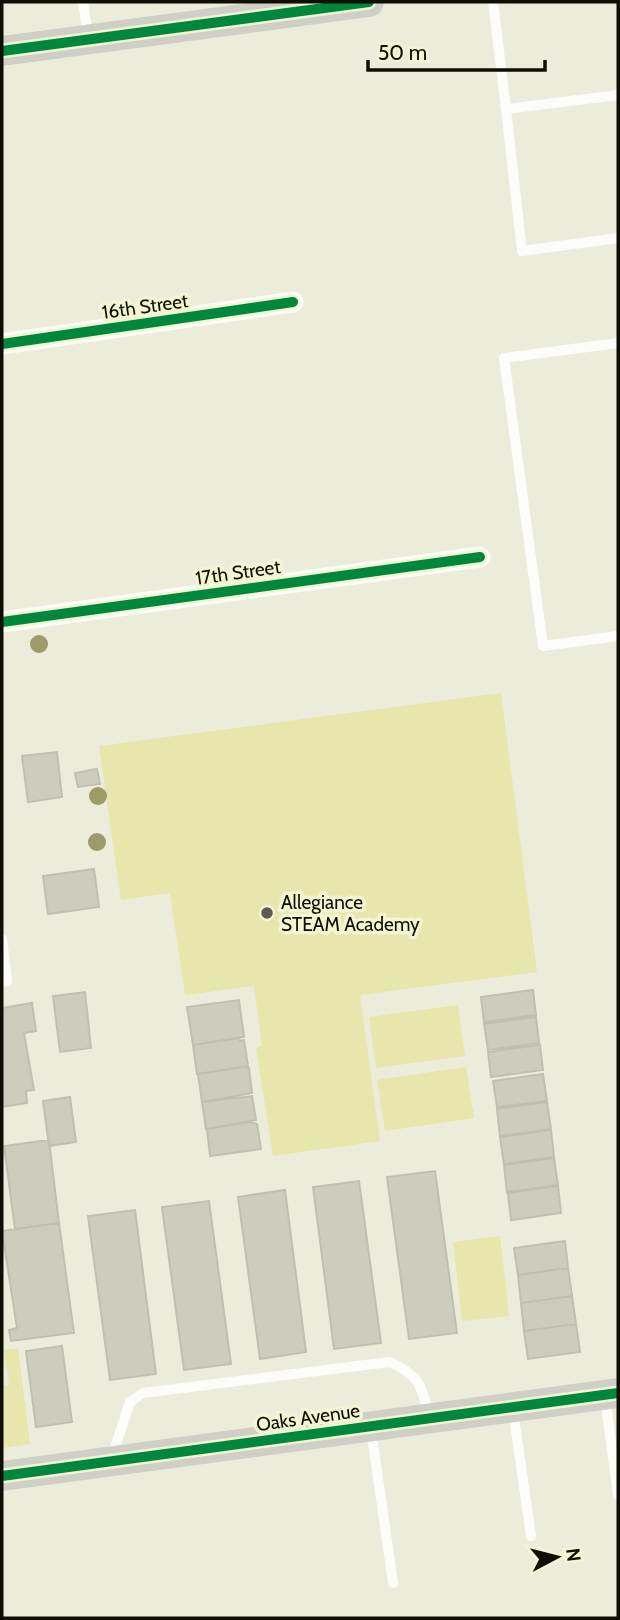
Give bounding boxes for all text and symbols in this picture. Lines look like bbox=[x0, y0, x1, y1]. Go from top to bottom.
scale bar bbox=[368, 28, 545, 72]
text: 50 m bbox=[378, 40, 427, 65]
street label: 16th Street bbox=[100, 289, 190, 324]
street label: 17th Street bbox=[194, 555, 283, 590]
place label: Allegiance STEAM Academy bbox=[281, 891, 420, 936]
marker: Allegiance STEAM Academy bbox=[259, 905, 275, 921]
street label: Oaks Avenue bbox=[255, 1399, 362, 1436]
north arrow bbox=[522, 1522, 592, 1592]
text: N bbox=[561, 1547, 586, 1563]

